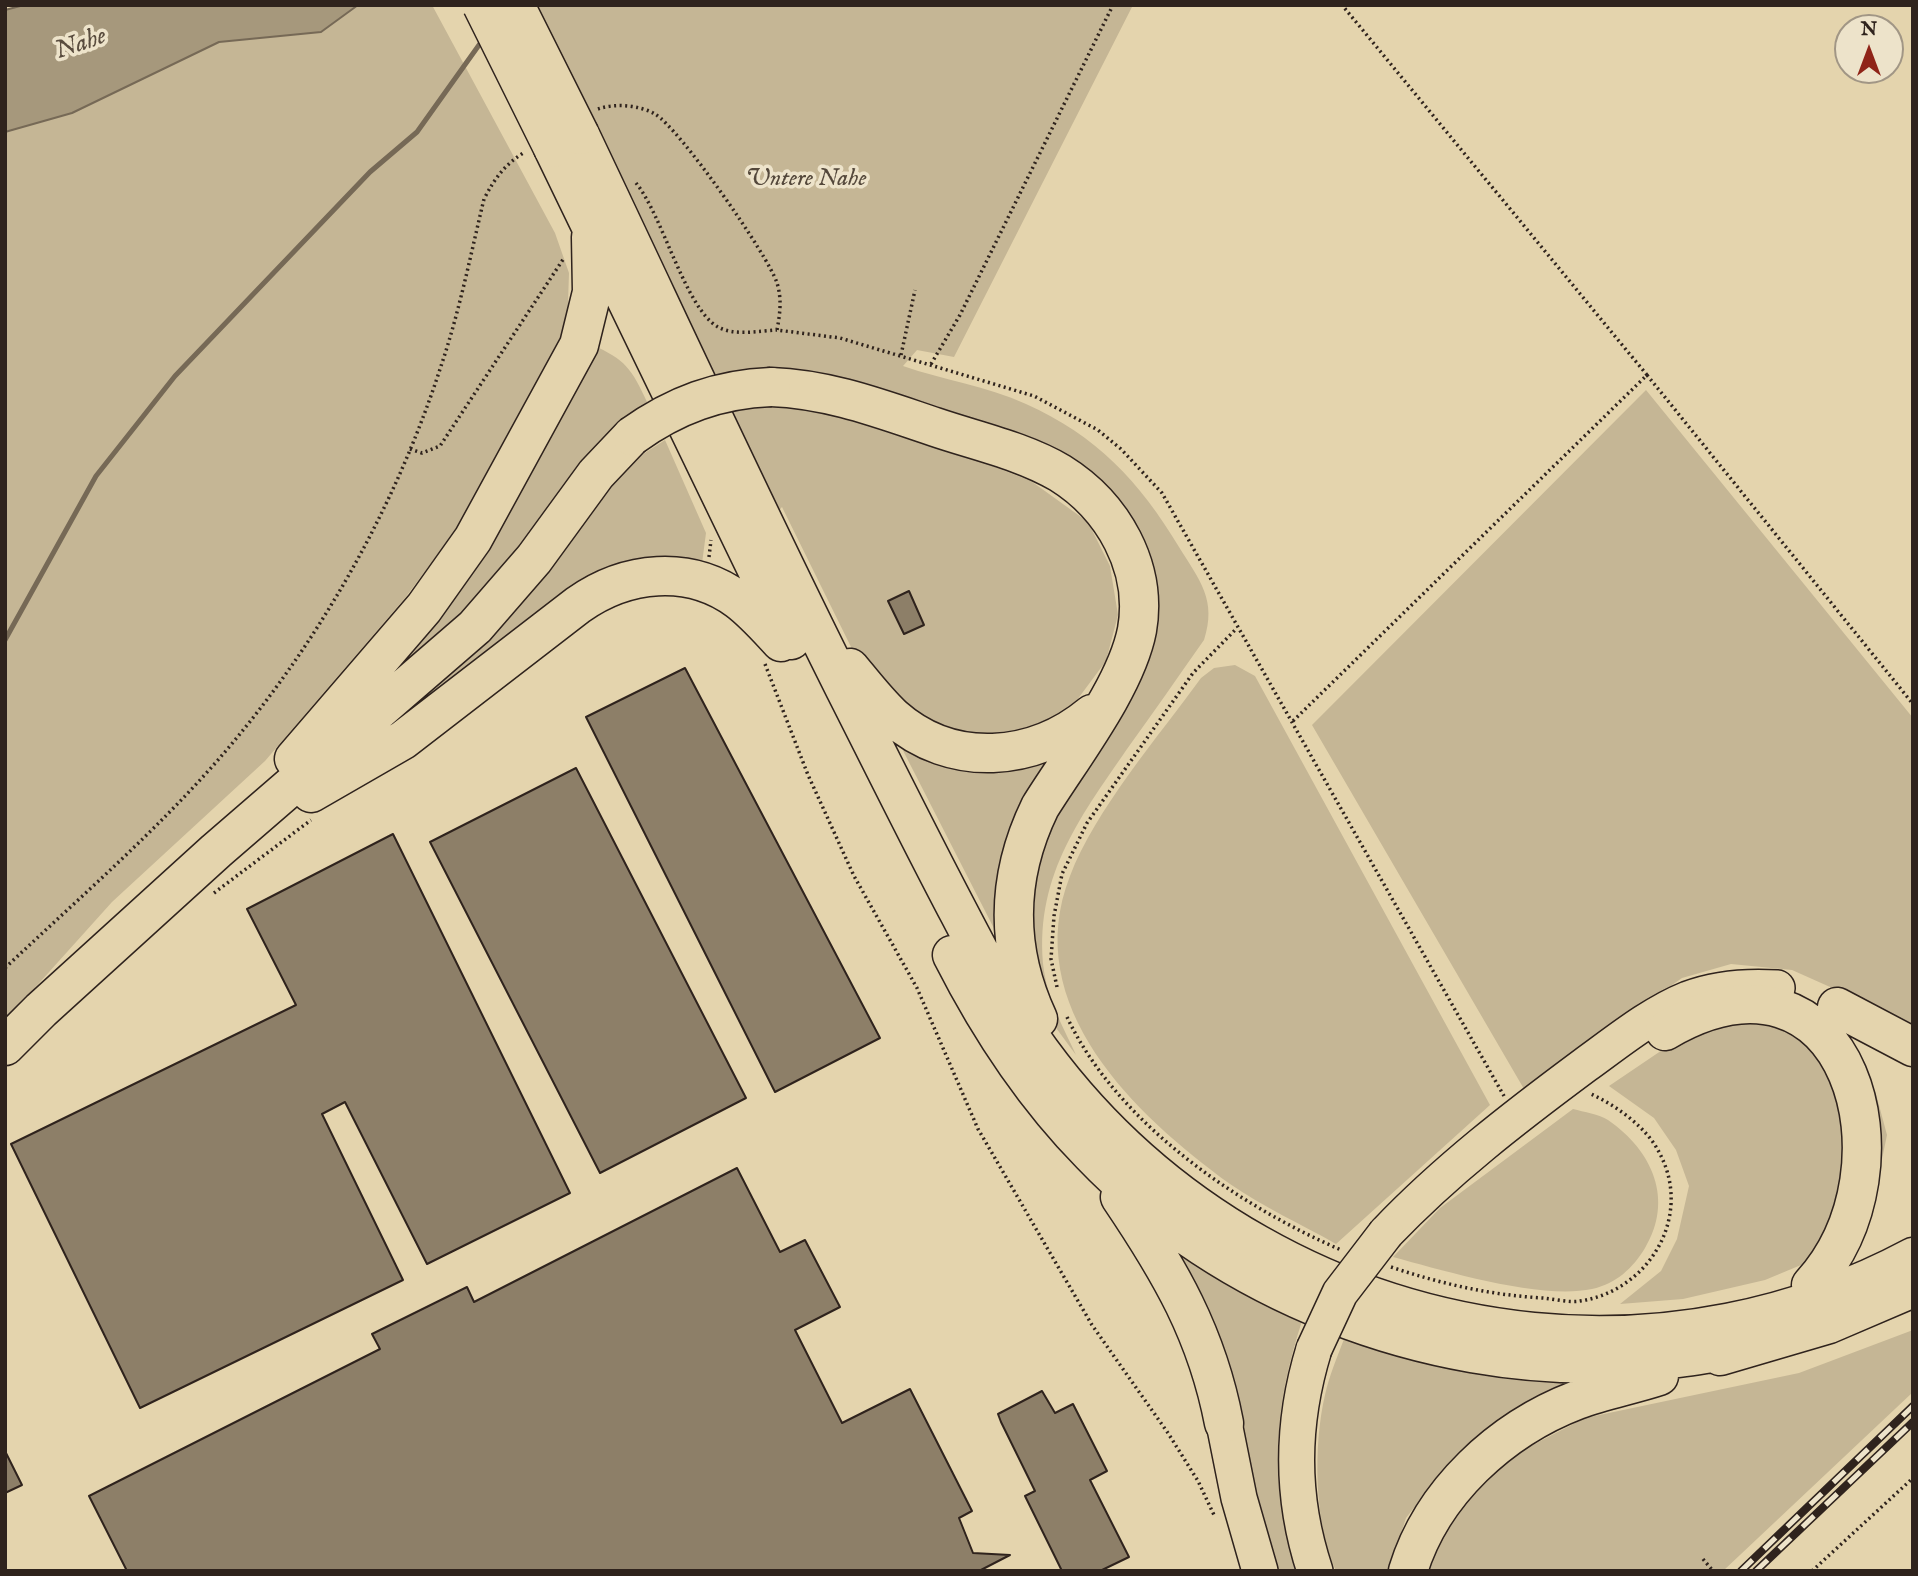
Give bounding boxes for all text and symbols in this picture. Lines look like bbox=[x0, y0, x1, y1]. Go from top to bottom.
north arrow bbox=[1834, 14, 1904, 84]
text: N bbox=[1861, 18, 1877, 42]
water label: Nahe bbox=[51, 22, 111, 68]
park label: Untere Nahe bbox=[746, 166, 866, 194]

